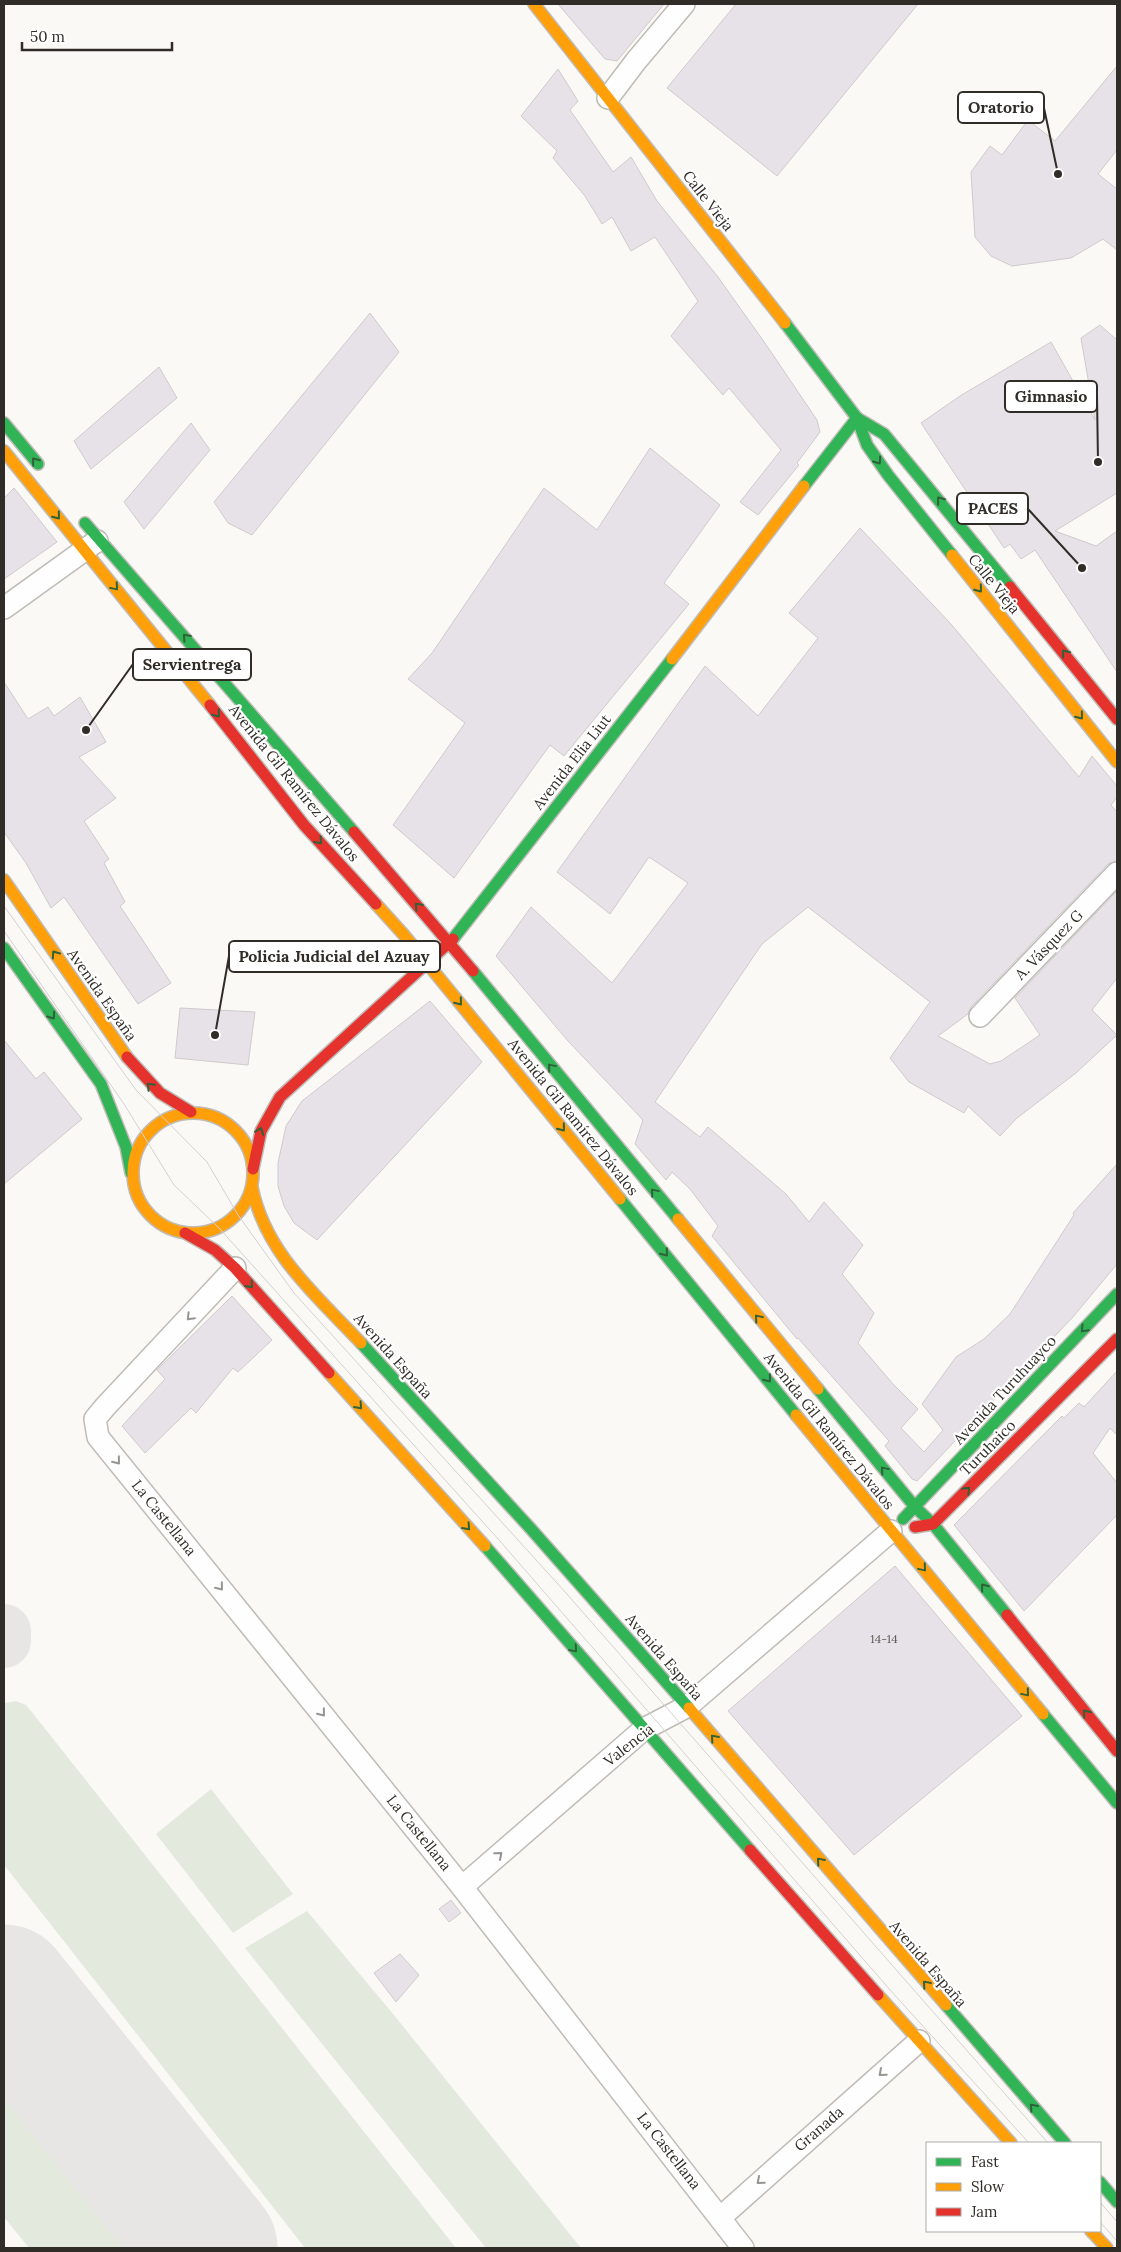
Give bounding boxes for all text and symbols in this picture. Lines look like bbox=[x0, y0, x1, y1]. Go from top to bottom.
scale bar bbox=[22, 20, 172, 52]
text: 50 m bbox=[30, 27, 65, 46]
callout: Oratorio bbox=[958, 92, 1044, 123]
text: Oratorio bbox=[968, 97, 1034, 117]
street label: Calle Vieja bbox=[679, 166, 738, 235]
callout: Gimnasio bbox=[1005, 381, 1097, 412]
text: Gimnasio bbox=[1015, 386, 1087, 406]
one-way arrow bbox=[872, 456, 881, 465]
one-way arrow bbox=[33, 458, 41, 467]
callout: PACES bbox=[957, 493, 1028, 524]
one-way arrow bbox=[936, 497, 945, 506]
text: PACES bbox=[968, 498, 1019, 518]
one-way arrow bbox=[51, 511, 60, 520]
street label: Calle Vieja bbox=[964, 550, 1025, 618]
one-way arrow bbox=[110, 582, 119, 591]
one-way arrow bbox=[974, 583, 982, 592]
one-way arrow bbox=[183, 633, 192, 642]
callout: Servientrega bbox=[133, 649, 251, 680]
one-way arrow bbox=[1063, 650, 1071, 659]
text: Servientrega bbox=[143, 654, 242, 674]
street label: Avenida Gil Ramírez Dávalos bbox=[224, 699, 364, 865]
one-way arrow bbox=[212, 708, 220, 717]
street label: Avenida Elia Liut bbox=[528, 710, 615, 814]
one-way arrow bbox=[1075, 710, 1083, 719]
one-way arrow bbox=[313, 835, 322, 844]
one-way arrow bbox=[415, 903, 424, 912]
street label: A. Vásquez G bbox=[1010, 905, 1087, 984]
callout: Policia Judicial del Azuay bbox=[229, 941, 440, 972]
street label: Avenida España bbox=[63, 944, 141, 1045]
text: Policia Judicial del Azuay bbox=[238, 946, 430, 966]
one-way arrow bbox=[52, 950, 61, 960]
one-way arrow bbox=[454, 996, 462, 1005]
one-way arrow bbox=[46, 1010, 55, 1020]
street label: Avenida Gil Ramírez Dávalos bbox=[503, 1033, 643, 1199]
one-way arrow bbox=[548, 1064, 556, 1073]
one-way arrow bbox=[147, 1082, 156, 1091]
one-way arrow bbox=[557, 1122, 566, 1131]
one-way arrow bbox=[254, 1127, 264, 1136]
one-way arrow bbox=[651, 1189, 660, 1198]
one-way arrow bbox=[659, 1248, 668, 1257]
one-way arrow bbox=[244, 1279, 253, 1288]
street label: Avenida España bbox=[349, 1308, 437, 1403]
one-way arrow bbox=[187, 1311, 196, 1320]
one-way arrow bbox=[755, 1314, 764, 1323]
one-way arrow bbox=[1081, 1324, 1090, 1333]
street label: Avenida Turuhuayco bbox=[948, 1331, 1060, 1449]
street label: Avenida Gil Ramírez Dávalos bbox=[759, 1347, 899, 1513]
one-way arrow bbox=[762, 1374, 771, 1383]
one-way arrow bbox=[353, 1400, 361, 1409]
street label: Turuhaico bbox=[956, 1416, 1020, 1480]
one-way arrow bbox=[112, 1455, 120, 1464]
one-way arrow bbox=[881, 1466, 890, 1475]
street label: La Castellana bbox=[128, 1476, 201, 1560]
one-way arrow bbox=[962, 1487, 971, 1496]
one-way arrow bbox=[461, 1521, 470, 1530]
one-way arrow bbox=[917, 1563, 926, 1572]
one-way arrow bbox=[214, 1581, 222, 1590]
one-way arrow bbox=[981, 1584, 990, 1593]
street label: Avenida España bbox=[621, 1609, 707, 1704]
house number: 14-14 bbox=[870, 1631, 898, 1646]
one-way arrow bbox=[569, 1643, 578, 1652]
one-way arrow bbox=[1021, 1688, 1030, 1697]
one-way arrow bbox=[317, 1707, 325, 1716]
one-way arrow bbox=[1084, 1710, 1092, 1719]
street label: Valencia bbox=[599, 1719, 658, 1771]
one-way arrow bbox=[711, 1734, 720, 1743]
street label: La Castellana bbox=[383, 1791, 456, 1875]
one-way arrow bbox=[493, 1852, 502, 1861]
one-way arrow bbox=[818, 1858, 826, 1867]
street label: Avenida España bbox=[885, 1916, 971, 2011]
one-way arrow bbox=[923, 1981, 932, 1990]
one-way arrow bbox=[879, 2068, 888, 2076]
street label: Granada bbox=[790, 2102, 847, 2155]
one-way arrow bbox=[1030, 2103, 1039, 2112]
street label: La Castellana bbox=[633, 2108, 706, 2193]
legend bbox=[926, 2142, 1101, 2232]
text: Fast bbox=[971, 2152, 999, 2171]
one-way arrow bbox=[756, 2175, 765, 2184]
text: Slow bbox=[971, 2177, 1004, 2196]
text: Jam bbox=[970, 2202, 998, 2221]

